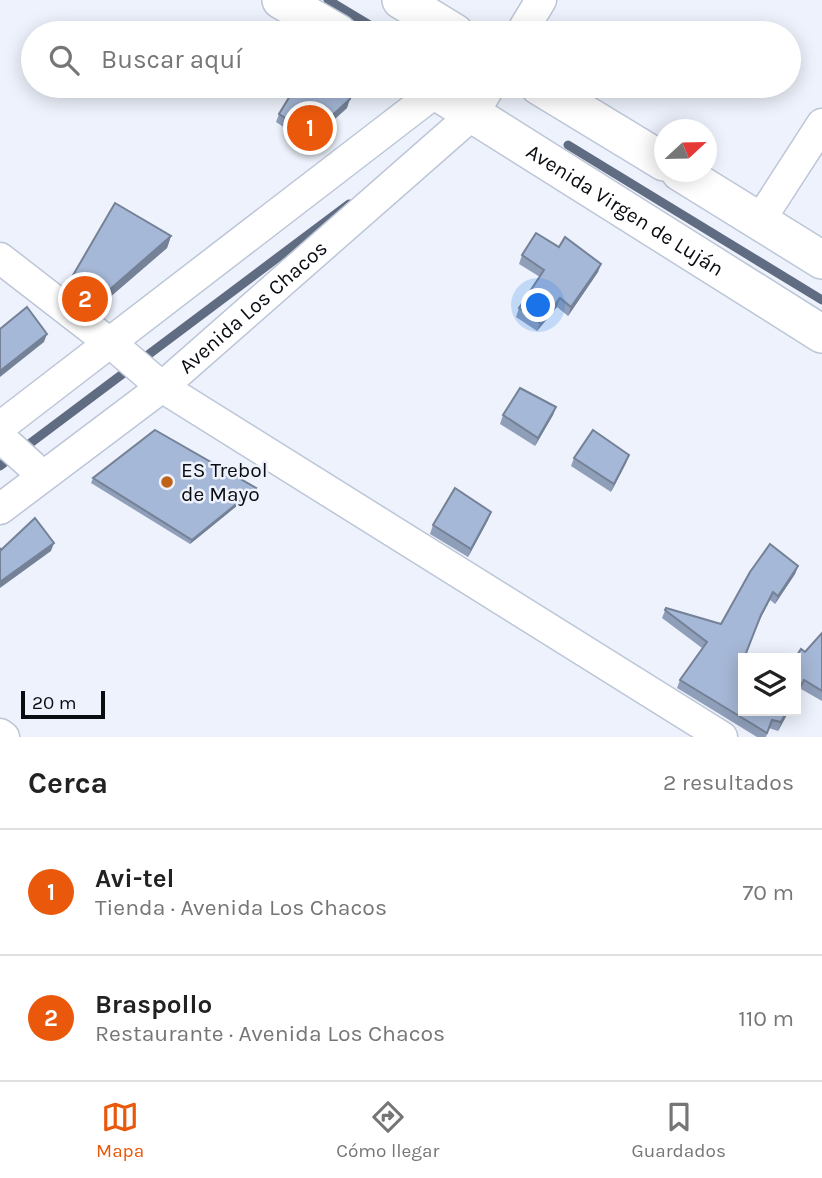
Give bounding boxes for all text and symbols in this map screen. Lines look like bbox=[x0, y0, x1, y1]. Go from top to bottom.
search box bbox=[21, 21, 801, 98]
icon: search bbox=[45, 41, 83, 79]
text: Buscar aquí bbox=[101, 44, 243, 75]
pin: 1 bbox=[287, 102, 333, 154]
north arrow bbox=[654, 119, 717, 182]
street label: Avenida Virgen de Luján bbox=[522, 139, 728, 281]
street label: Avenida Los Chacos bbox=[174, 236, 332, 378]
pin: 2 bbox=[62, 273, 108, 325]
your location bbox=[521, 288, 555, 322]
place label: ES Trebol de Mayo bbox=[181, 458, 268, 506]
marker: ES Trebol de Mayo bbox=[159, 474, 175, 490]
map controls bbox=[738, 653, 801, 716]
button: layers bbox=[738, 653, 801, 716]
scale bar bbox=[21, 688, 105, 720]
text: 20 m bbox=[32, 692, 77, 714]
text: Cerca bbox=[28, 765, 108, 801]
text: 2 resultados bbox=[663, 769, 794, 796]
text: Avi-tel bbox=[95, 863, 174, 894]
text: 1 bbox=[47, 879, 55, 906]
text: 70 m bbox=[743, 879, 794, 906]
text: Tienda · Avenida Los Chacos bbox=[95, 894, 387, 921]
text: Braspollo bbox=[95, 989, 212, 1020]
text: 2 bbox=[44, 1005, 58, 1032]
text: 110 m bbox=[738, 1005, 794, 1032]
text: Restaurante · Avenida Los Chacos bbox=[95, 1020, 445, 1047]
tab: Mapa bbox=[96, 1098, 144, 1162]
tab: Cómo llegar bbox=[336, 1098, 439, 1162]
tab: Guardados bbox=[632, 1098, 726, 1162]

